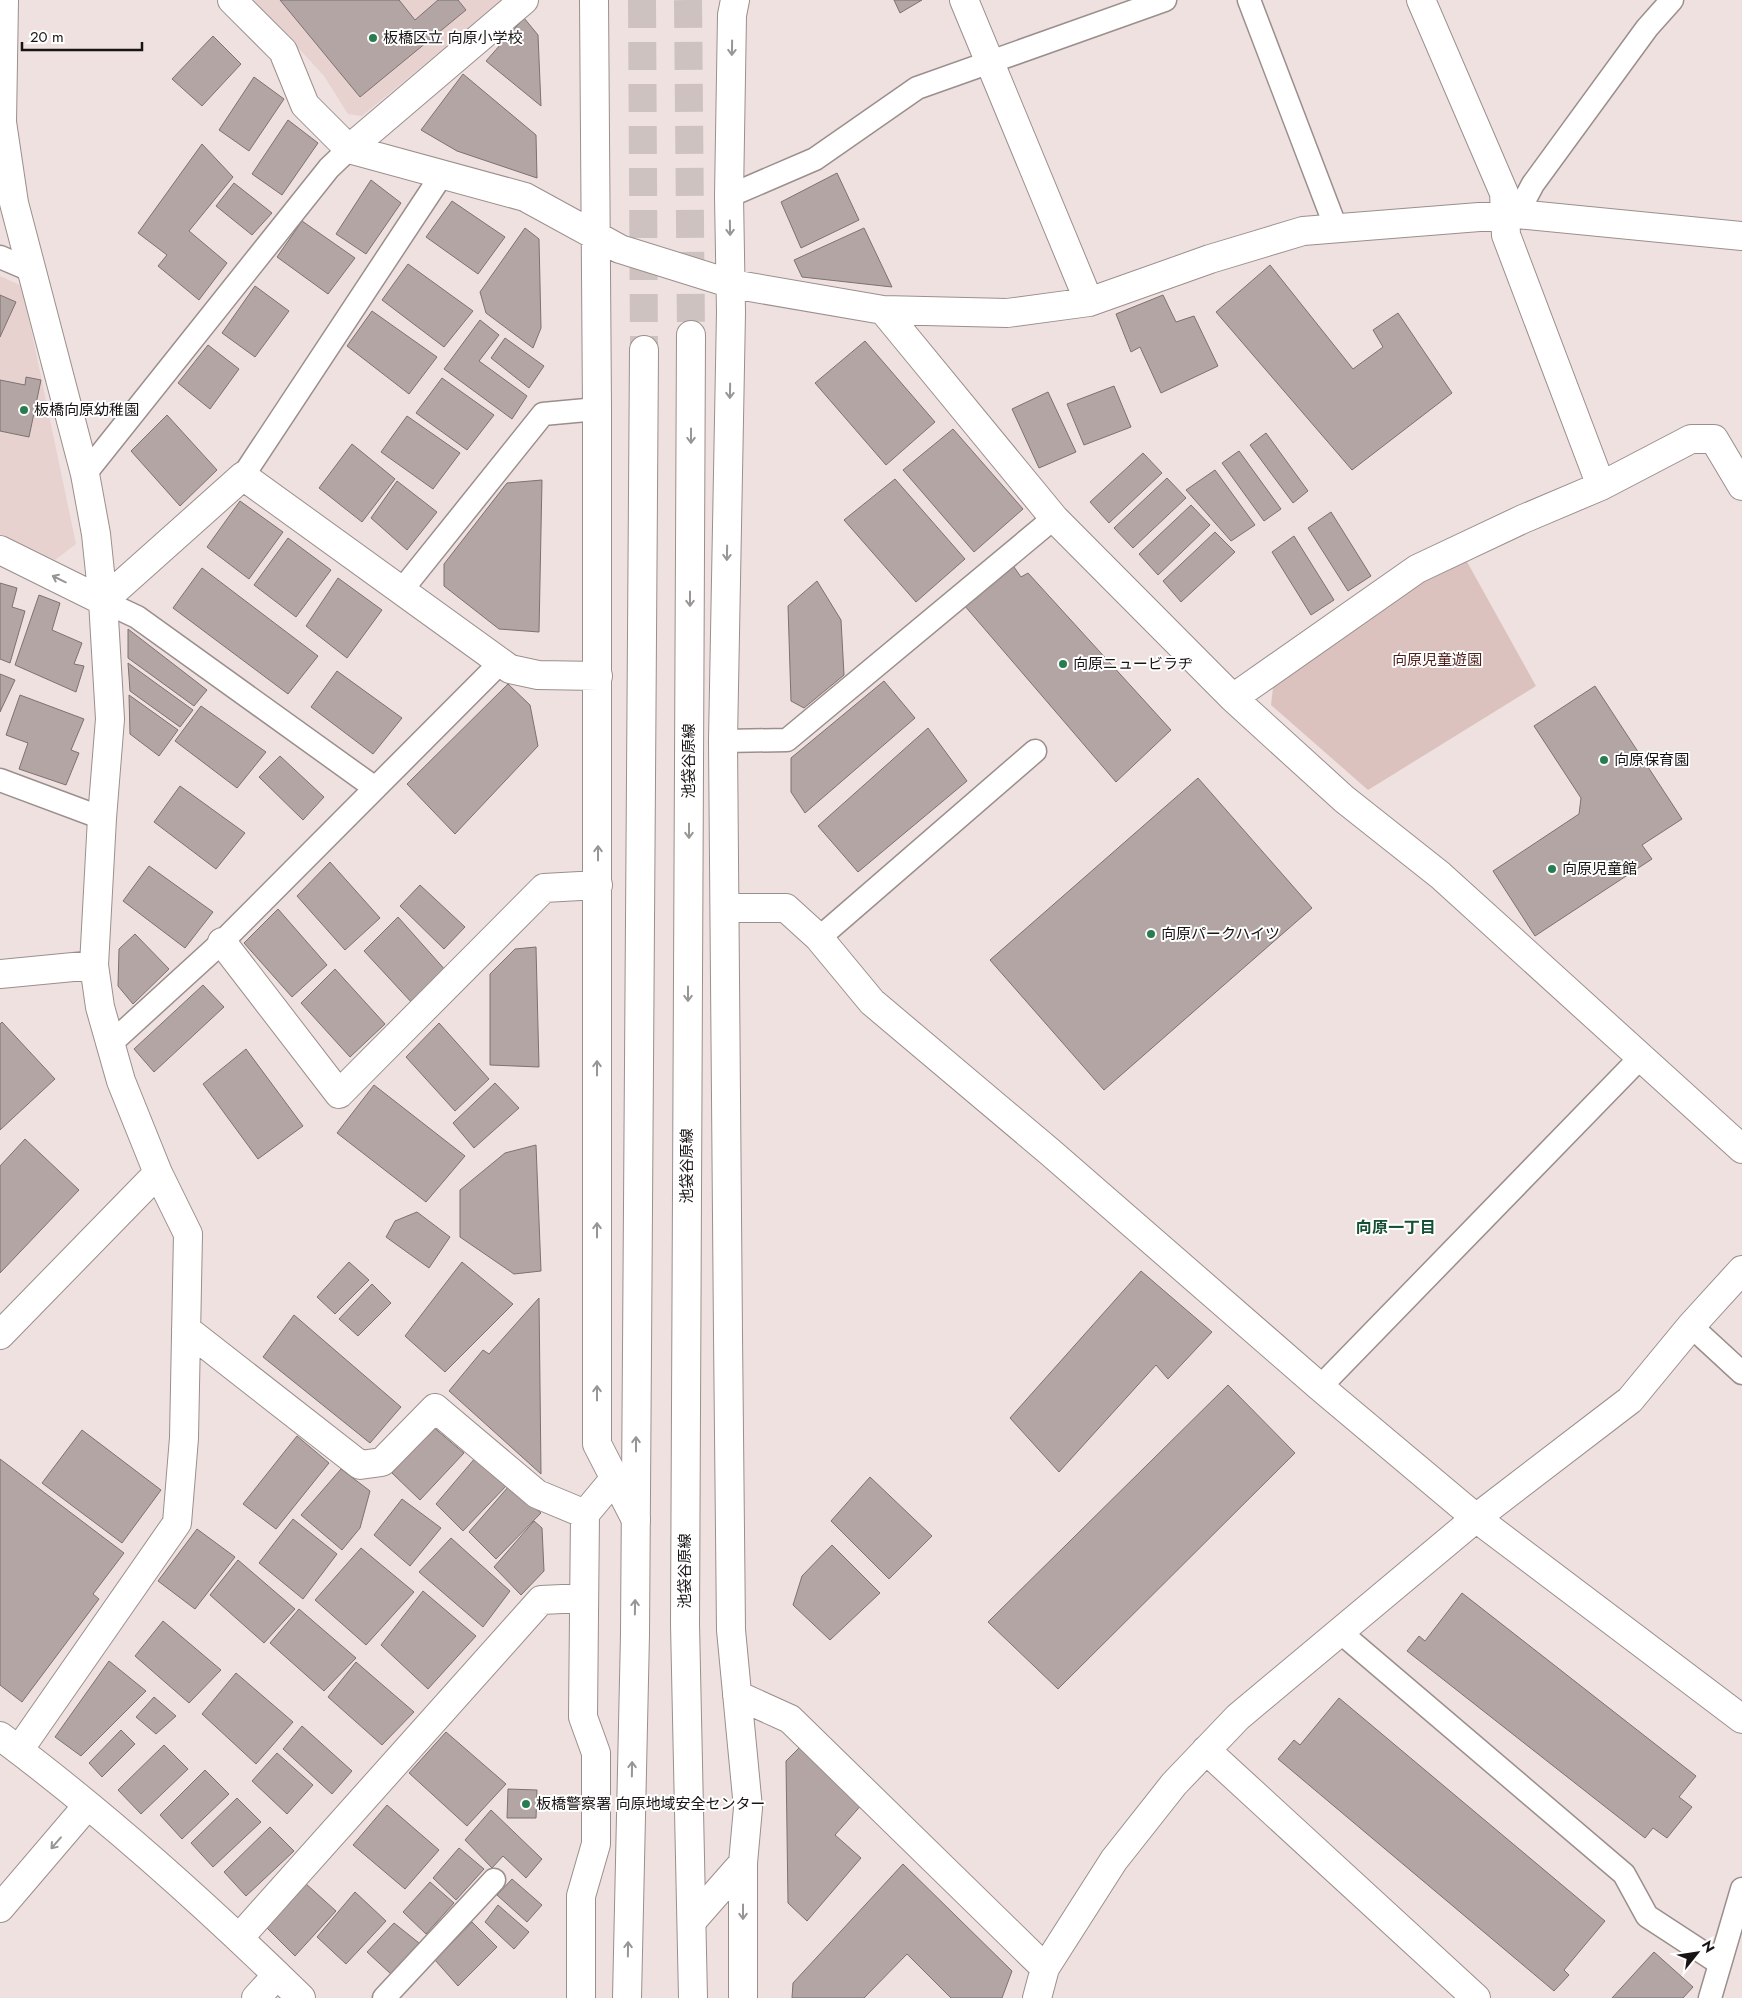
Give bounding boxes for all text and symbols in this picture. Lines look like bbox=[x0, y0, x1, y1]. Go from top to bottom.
scale bar bbox=[22, 20, 142, 52]
text: 20 m bbox=[30, 26, 64, 48]
place label: 板橋区立 向原小学校 bbox=[383, 27, 523, 49]
marker: 板橋区立 向原小学校 bbox=[367, 32, 379, 44]
one-way arrow bbox=[727, 40, 736, 56]
one-way arrow bbox=[725, 220, 734, 236]
one-way arrow bbox=[725, 382, 735, 399]
place label: 板橋向原幼稚園 bbox=[34, 399, 139, 421]
marker: 板橋向原幼稚園 bbox=[18, 404, 30, 416]
one-way arrow bbox=[686, 428, 696, 444]
one-way arrow bbox=[722, 545, 732, 561]
one-way arrow bbox=[52, 574, 67, 584]
one-way arrow bbox=[685, 590, 695, 606]
park label: 向原児童遊園 bbox=[1392, 649, 1482, 671]
place label: 向原ニュービラヂ bbox=[1073, 653, 1193, 675]
marker: 向原ニュービラヂ bbox=[1057, 658, 1069, 670]
street label: 池袋谷原線 bbox=[678, 723, 700, 799]
place label: 向原保育園 bbox=[1614, 749, 1689, 771]
marker: 向原保育園 bbox=[1598, 754, 1610, 766]
one-way arrow bbox=[684, 822, 694, 839]
one-way arrow bbox=[593, 845, 603, 861]
place label: 向原児童館 bbox=[1562, 858, 1637, 880]
marker: 向原児童館 bbox=[1546, 863, 1558, 875]
place label: 向原パークハイツ bbox=[1161, 923, 1280, 945]
marker: 向原パークハイツ bbox=[1145, 928, 1157, 940]
one-way arrow bbox=[683, 985, 693, 1001]
one-way arrow bbox=[592, 1060, 602, 1076]
street label: 池袋谷原線 bbox=[676, 1128, 698, 1204]
district label: 向原一丁目 bbox=[1356, 1216, 1436, 1239]
one-way arrow bbox=[592, 1222, 602, 1238]
one-way arrow bbox=[592, 1385, 602, 1401]
one-way arrow bbox=[631, 1437, 641, 1453]
street label: 池袋谷原線 bbox=[674, 1533, 696, 1609]
one-way arrow bbox=[630, 1599, 640, 1616]
one-way arrow bbox=[627, 1762, 637, 1778]
place label: 板橋警察署 向原地域安全センター bbox=[536, 1793, 766, 1815]
marker: 板橋警察署 向原地域安全センター bbox=[520, 1798, 532, 1810]
one-way arrow bbox=[50, 1836, 61, 1849]
one-way arrow bbox=[738, 1904, 748, 1920]
north arrow bbox=[1672, 1928, 1722, 1978]
text: N bbox=[1697, 1937, 1720, 1956]
one-way arrow bbox=[623, 1942, 633, 1958]

